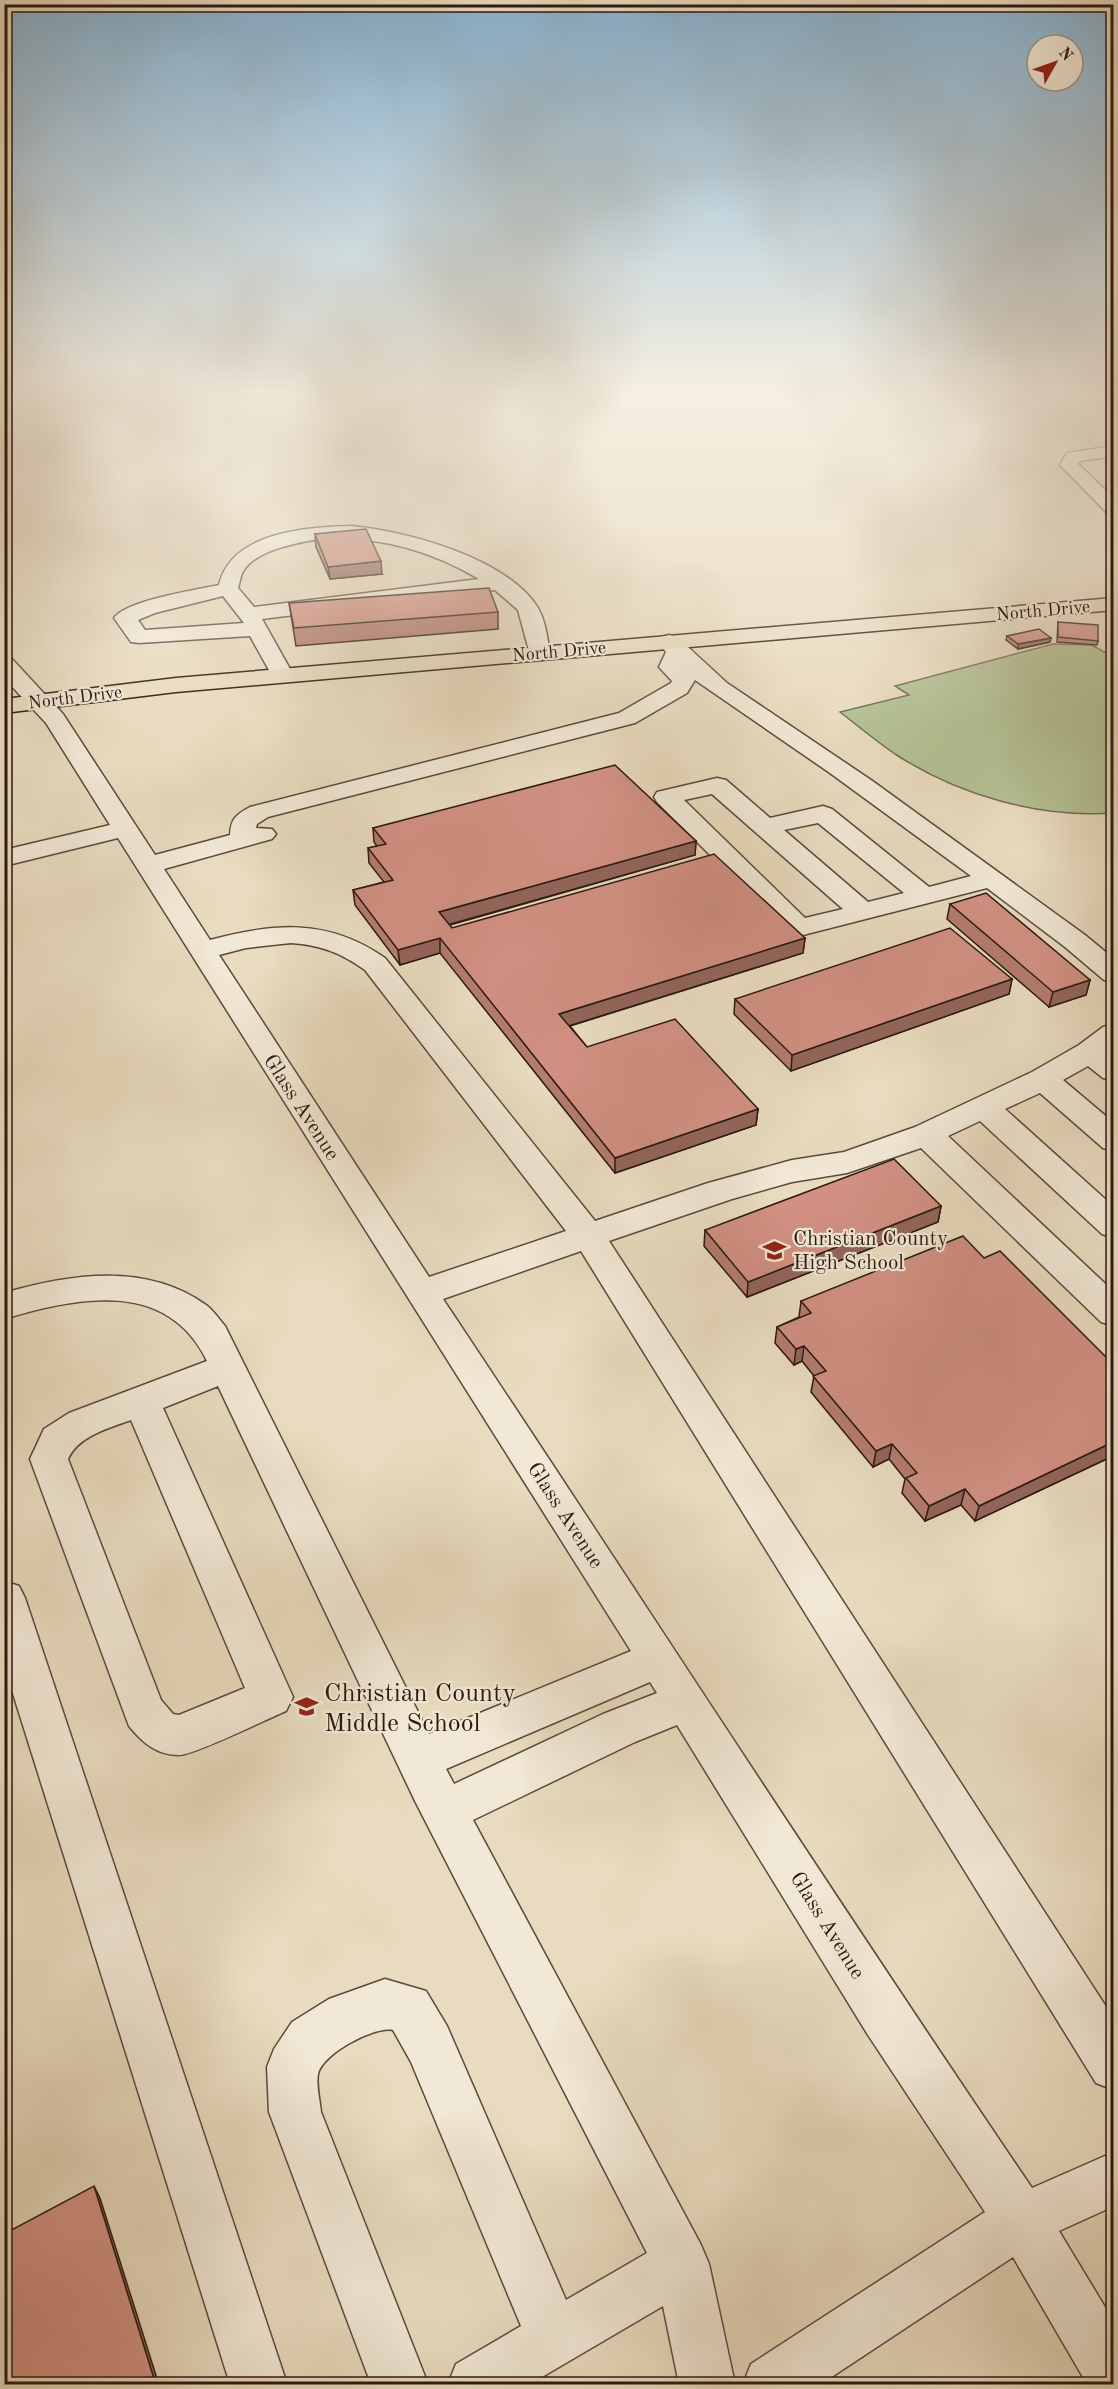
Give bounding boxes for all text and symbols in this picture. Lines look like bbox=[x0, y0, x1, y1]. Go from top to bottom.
north arrow bbox=[1025, 33, 1085, 93]
text: N bbox=[1055, 45, 1076, 65]
street label: North Drive bbox=[995, 598, 1091, 624]
street label: North Drive bbox=[511, 639, 607, 665]
street label: North Drive bbox=[27, 683, 123, 713]
street label: Glass Avenue bbox=[259, 1051, 343, 1165]
place label: Christian County High School bbox=[793, 1229, 948, 1274]
school or university icon: Christian County High School bbox=[762, 1237, 788, 1263]
street label: Glass Avenue bbox=[523, 1459, 607, 1573]
place label: Christian County Middle School bbox=[324, 1681, 516, 1737]
school or university icon: Christian County Middle School bbox=[293, 1694, 319, 1720]
street label: Glass Avenue bbox=[786, 1869, 868, 1983]

